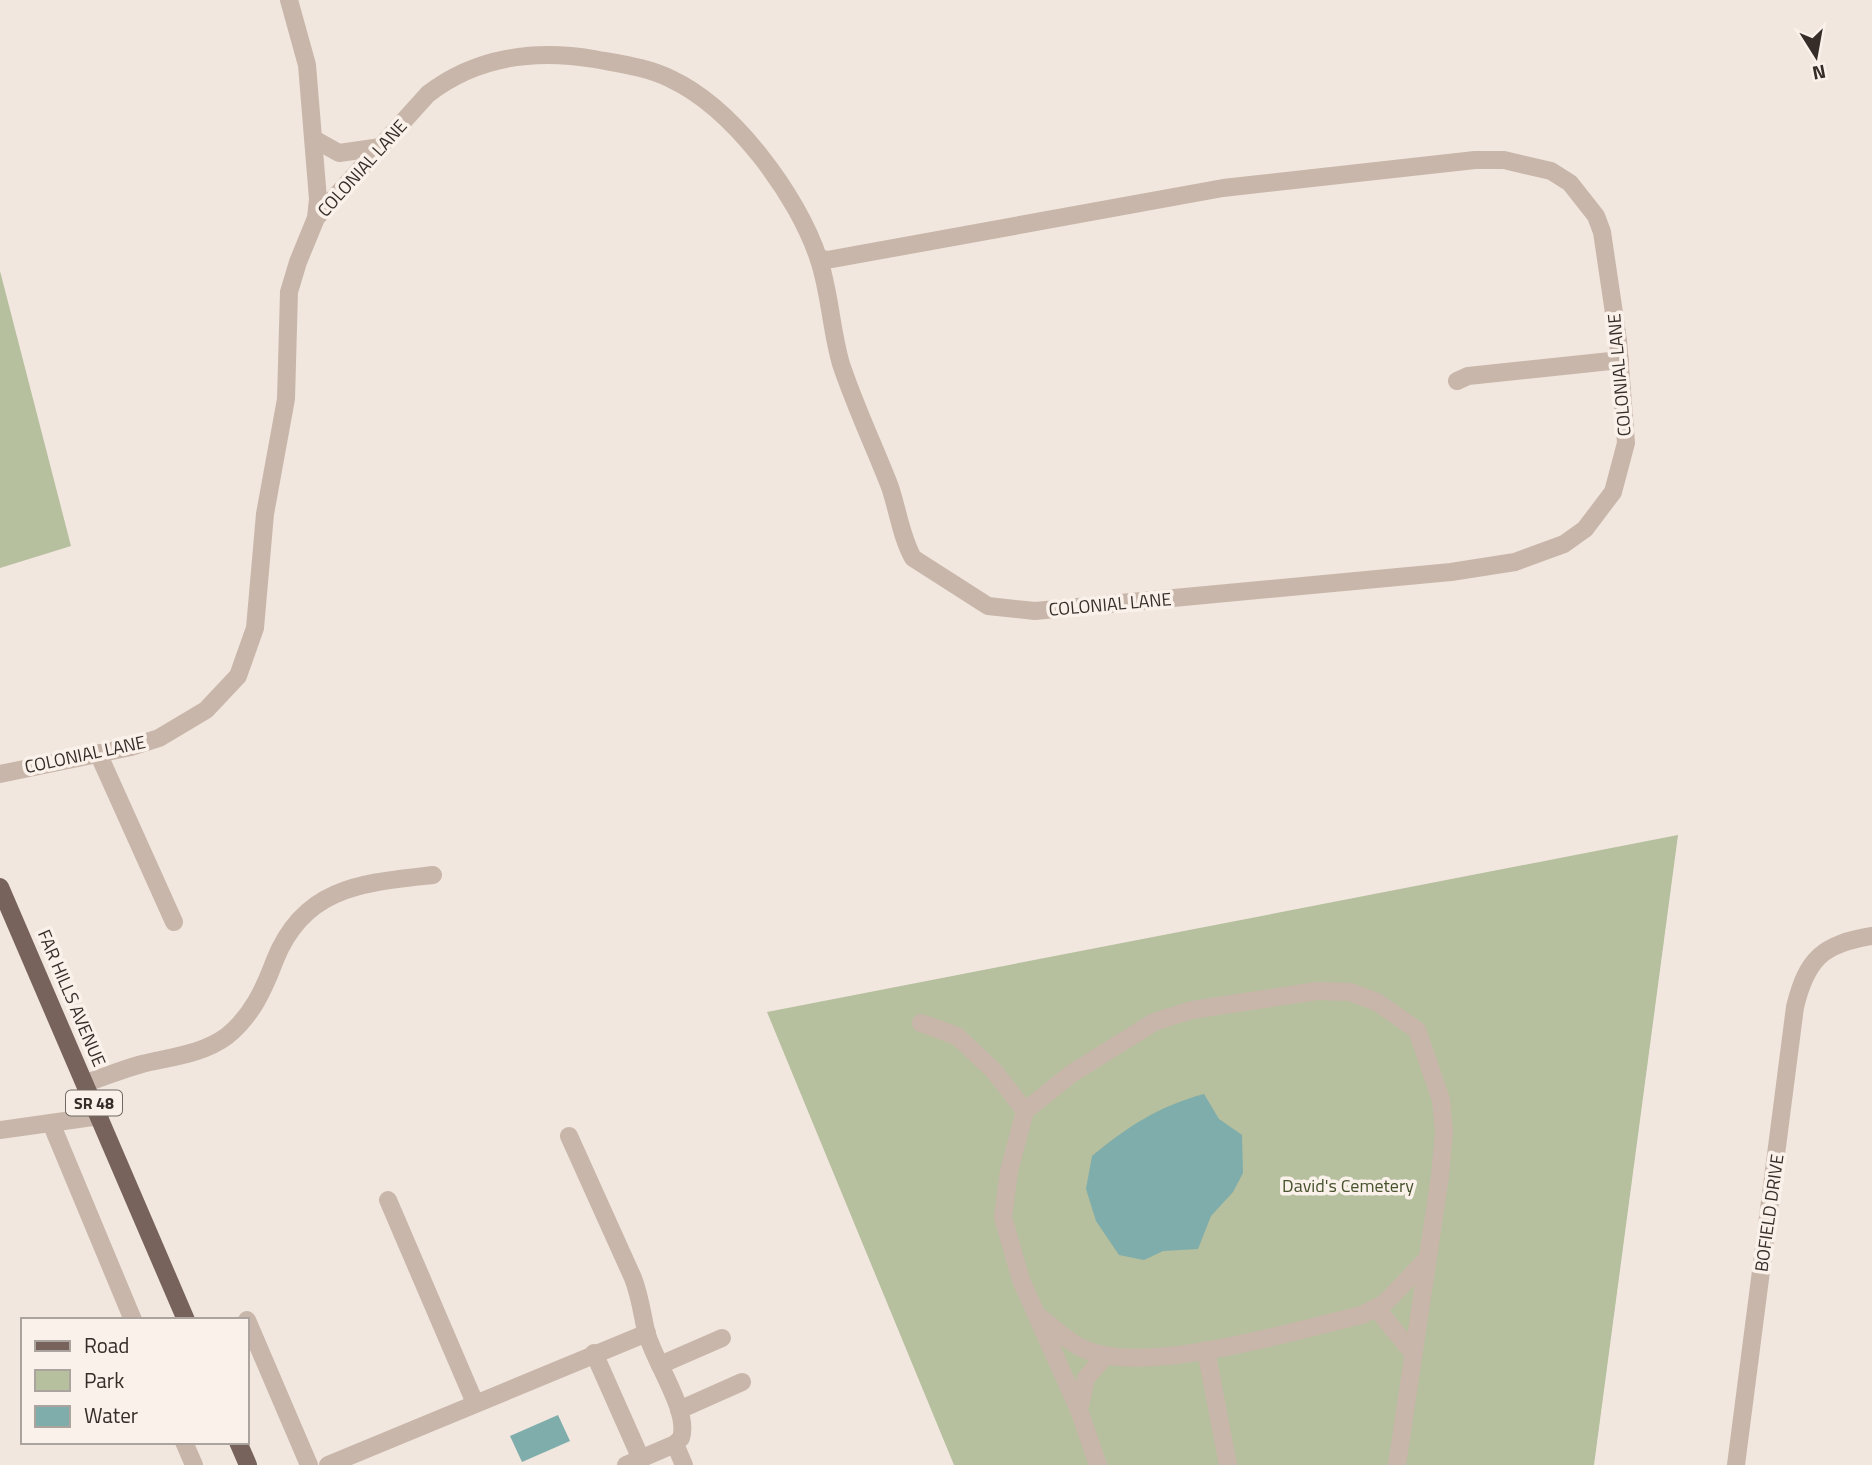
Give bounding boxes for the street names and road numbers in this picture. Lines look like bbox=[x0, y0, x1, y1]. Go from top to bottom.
street label: COLONIAL LANE bbox=[311, 113, 413, 223]
street label: COLONIAL LANE bbox=[1600, 313, 1638, 437]
street label: COLONIAL LANE bbox=[1048, 585, 1172, 623]
street label: COLONIAL LANE bbox=[22, 728, 148, 780]
street label: FAR HILLS AVENUE bbox=[31, 925, 113, 1071]
road number: SR 48 bbox=[66, 1091, 122, 1116]
street label: BOFIELD DRIVE bbox=[1747, 1152, 1791, 1274]

